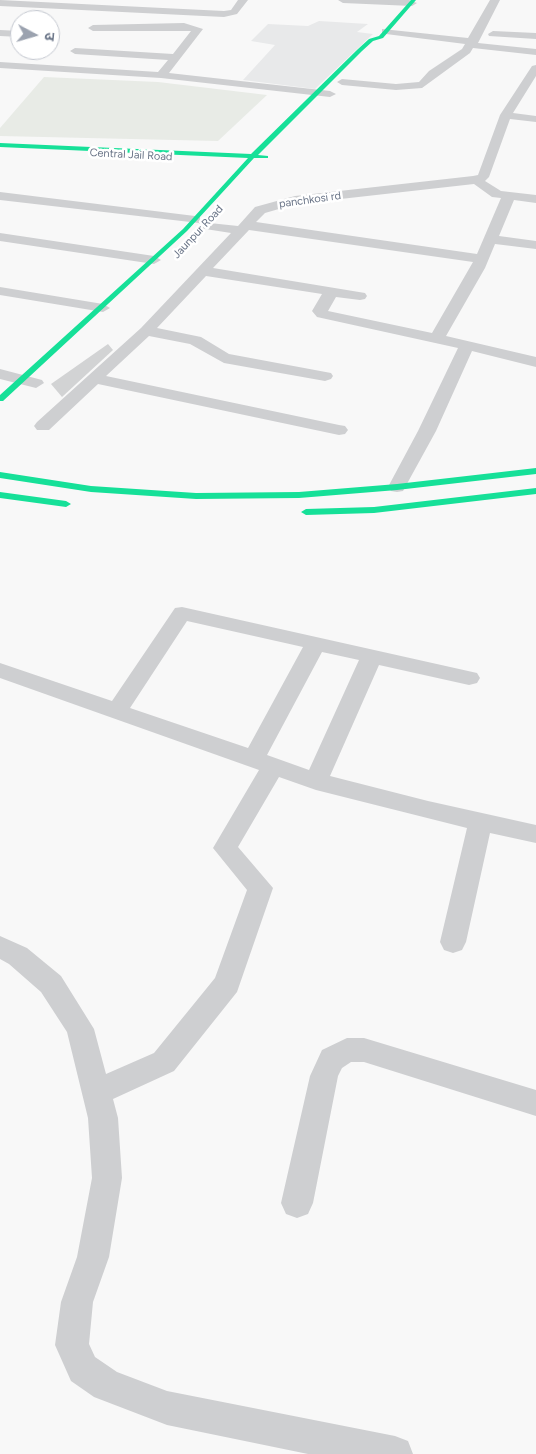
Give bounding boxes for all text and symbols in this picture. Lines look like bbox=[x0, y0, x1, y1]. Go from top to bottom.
north arrow bbox=[10, 10, 60, 60]
text: उ bbox=[41, 32, 58, 41]
street label: Central Jail Road bbox=[89, 146, 173, 164]
street label: panchkosi rd bbox=[278, 189, 342, 211]
street label: Jaunpur Road bbox=[170, 203, 226, 261]

